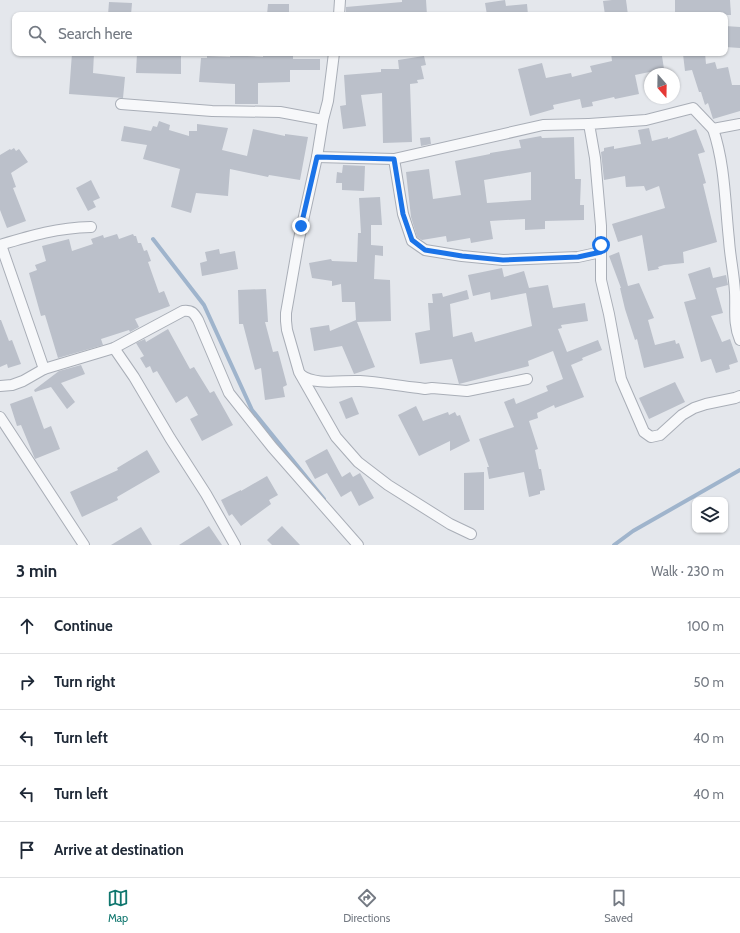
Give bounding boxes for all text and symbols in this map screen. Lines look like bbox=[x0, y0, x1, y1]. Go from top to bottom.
search box bbox=[12, 12, 728, 56]
icon: search bbox=[26, 23, 48, 45]
text: Search here bbox=[58, 25, 133, 43]
north arrow bbox=[644, 68, 680, 104]
route end bbox=[292, 217, 310, 235]
route start bbox=[592, 236, 610, 254]
map controls bbox=[692, 497, 728, 533]
button: layers bbox=[692, 497, 728, 533]
text: 3 min bbox=[16, 561, 57, 581]
text: Walk · 230 m bbox=[651, 563, 724, 579]
icon: ahead bbox=[16, 615, 38, 637]
text: Continue bbox=[54, 617, 113, 635]
text: 100 m bbox=[687, 618, 724, 634]
icon: right bbox=[16, 671, 38, 693]
text: Turn right bbox=[54, 673, 115, 691]
text: 50 m bbox=[694, 674, 724, 690]
icon: left bbox=[16, 727, 38, 749]
text: Turn left bbox=[54, 729, 108, 747]
text: 40 m bbox=[693, 730, 724, 746]
icon: left bbox=[16, 783, 38, 805]
text: Turn left bbox=[54, 785, 108, 803]
text: 40 m bbox=[693, 786, 724, 802]
icon: arrive bbox=[16, 839, 38, 861]
text: Arrive at destination bbox=[54, 841, 184, 859]
tab: Map bbox=[107, 887, 129, 925]
tab: Directions bbox=[343, 887, 390, 925]
tab: Saved bbox=[604, 887, 633, 925]

